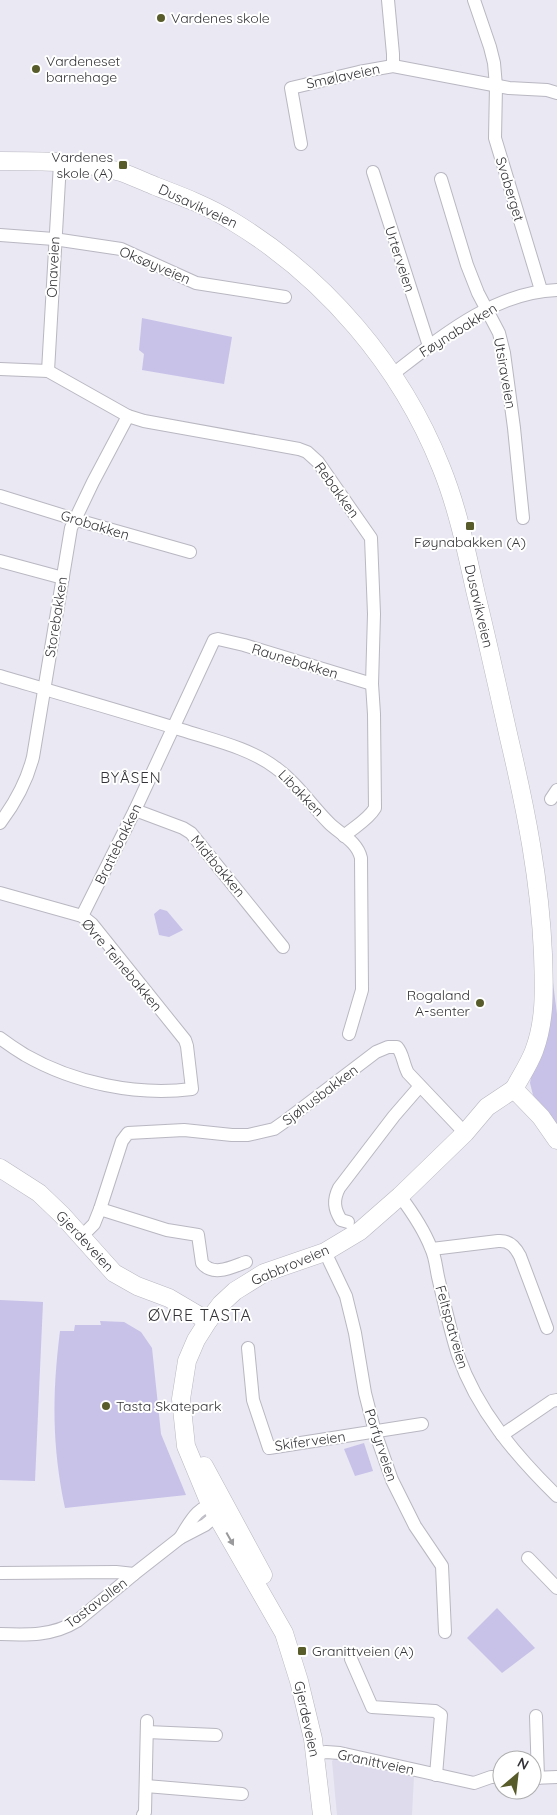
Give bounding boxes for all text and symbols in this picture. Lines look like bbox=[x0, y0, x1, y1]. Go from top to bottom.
place label: Vardenes skole bbox=[171, 9, 270, 27]
marker: Vardenes skole bbox=[155, 12, 167, 24]
place label: Vardeneset barnehage bbox=[46, 52, 121, 86]
street label: Smølaveien bbox=[305, 59, 381, 93]
marker: Vardeneset barnehage bbox=[30, 63, 42, 75]
place label: Vardenes skole (A) bbox=[51, 148, 113, 182]
street label: Svaberget bbox=[492, 155, 528, 224]
marker: Vardenes skole (A) bbox=[117, 159, 129, 171]
street label: Dusavikveien bbox=[156, 180, 240, 232]
street label: Urterveien bbox=[381, 224, 419, 294]
street label: Onaveien bbox=[42, 236, 64, 298]
street label: Oksøyveien bbox=[117, 242, 193, 288]
street label: Føynabakken bbox=[416, 299, 500, 361]
street label: Utsiraveien bbox=[490, 336, 520, 410]
street label: Rebakken bbox=[311, 458, 363, 522]
street label: Grobakken bbox=[58, 506, 132, 544]
marker: Føynabakken (A) bbox=[464, 520, 476, 532]
place label: Føynabakken (A) bbox=[414, 533, 526, 551]
street label: Dusavikveien bbox=[461, 562, 497, 650]
street label: Storebakken bbox=[41, 575, 71, 659]
street label: Raunebakken bbox=[250, 639, 340, 683]
street label: Libakken bbox=[274, 766, 328, 820]
district label: BYÅSEN bbox=[100, 768, 162, 787]
street label: Brattebakken bbox=[91, 801, 145, 887]
street label: Midtbakken bbox=[187, 831, 249, 901]
street label: Øvre Teinebakken bbox=[78, 915, 166, 1015]
place label: Rogaland A-senter bbox=[407, 986, 471, 1020]
marker: Rogaland A-senter bbox=[474, 997, 486, 1009]
street label: Sjøhusbakken bbox=[279, 1061, 361, 1129]
street label: Gjerdeveien bbox=[52, 1207, 118, 1275]
street label: Gabbroveien bbox=[248, 1240, 332, 1290]
street label: Feltspatveien bbox=[431, 1283, 473, 1371]
district label: ØVRE TASTA bbox=[148, 1305, 252, 1325]
place label: Tasta Skatepark bbox=[116, 1397, 221, 1415]
marker: Tasta Skatepark bbox=[100, 1400, 112, 1412]
street label: Porfyrveien bbox=[361, 1406, 401, 1484]
street label: Skiferveien bbox=[274, 1427, 346, 1455]
one-way arrow bbox=[226, 1531, 234, 1546]
street label: Tastavollen bbox=[61, 1574, 131, 1632]
place label: Granittveien (A) bbox=[312, 1642, 414, 1660]
marker: Granittveien (A) bbox=[296, 1645, 308, 1657]
street label: Gjerdeveien bbox=[290, 1679, 324, 1759]
street label: Granittveien bbox=[336, 1745, 416, 1779]
north arrow bbox=[492, 1750, 542, 1800]
text: N bbox=[514, 1753, 532, 1774]

